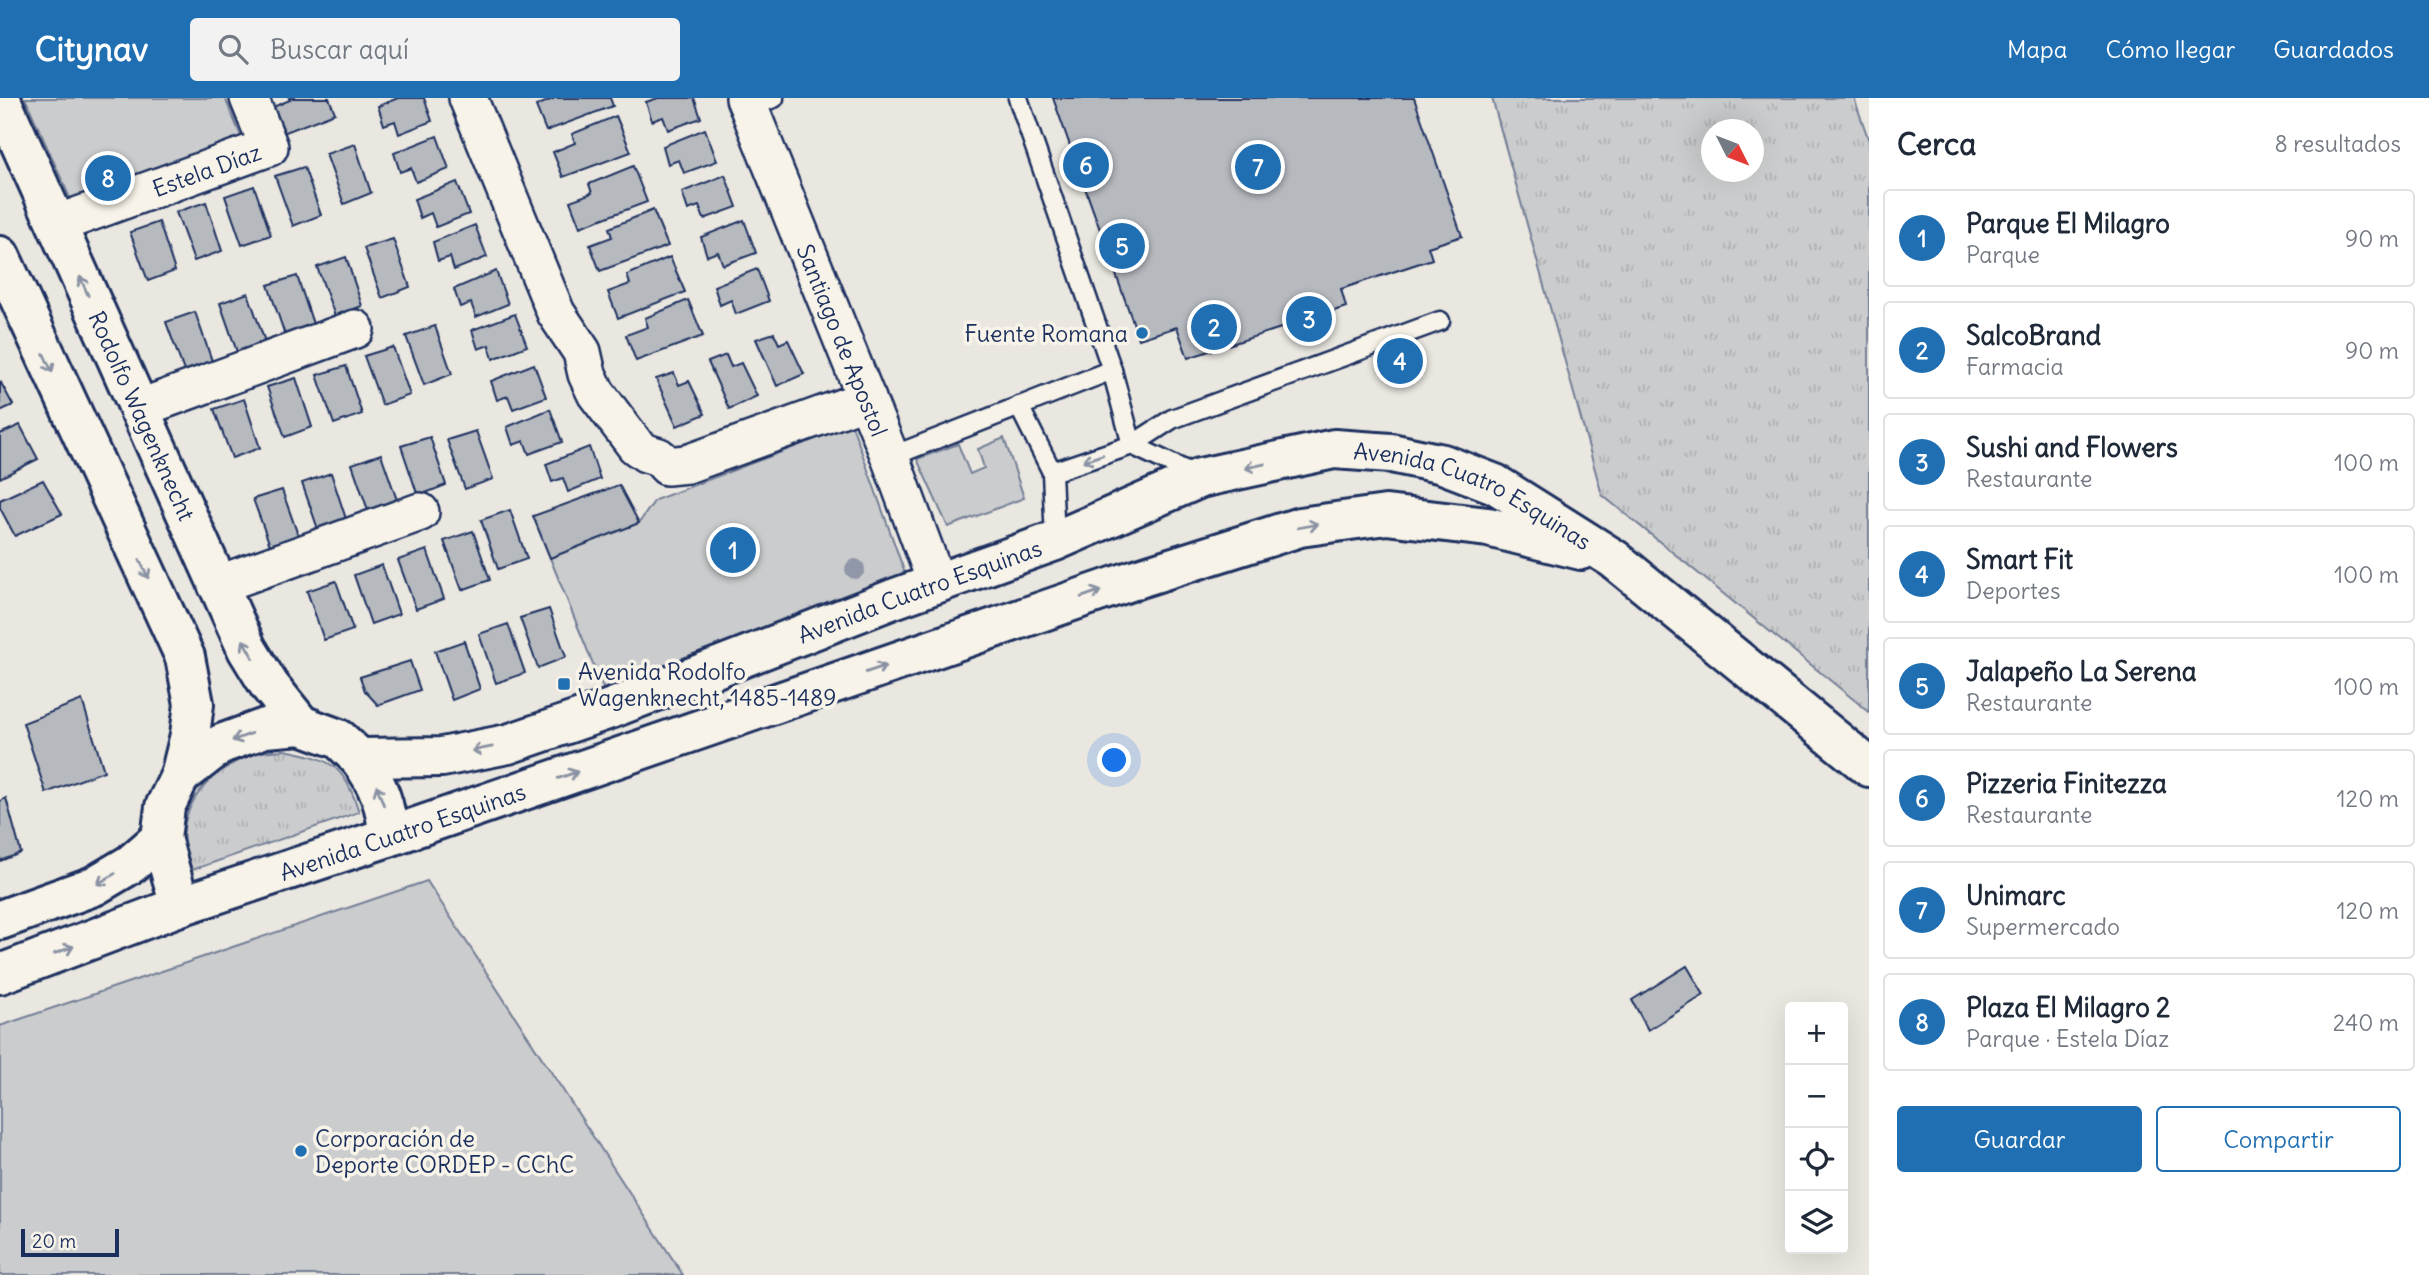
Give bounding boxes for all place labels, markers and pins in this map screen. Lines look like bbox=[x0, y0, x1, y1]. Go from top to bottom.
pin: 6 bbox=[1063, 139, 1109, 191]
pin: 7 bbox=[1235, 141, 1281, 193]
pin: 8 bbox=[85, 152, 131, 204]
pin: 5 bbox=[1099, 220, 1145, 272]
pin: 3 bbox=[1286, 293, 1332, 345]
pin: 2 bbox=[1191, 301, 1237, 353]
place label: Fuente Romana bbox=[965, 319, 1128, 348]
marker: Fuente Romana bbox=[1134, 325, 1150, 341]
pin: 4 bbox=[1377, 335, 1423, 387]
pin: 1 bbox=[710, 524, 756, 576]
place label: Avenida Rodolfo Wagenknecht, 1485-1489 bbox=[578, 657, 837, 712]
marker: Avenida Rodolfo Wagenknecht, 1485-1489 bbox=[556, 676, 572, 692]
place label: Corporación de Deporte CORDEP - CChC bbox=[315, 1124, 574, 1179]
marker: Corporación de Deporte CORDEP - CChC bbox=[293, 1143, 309, 1159]

